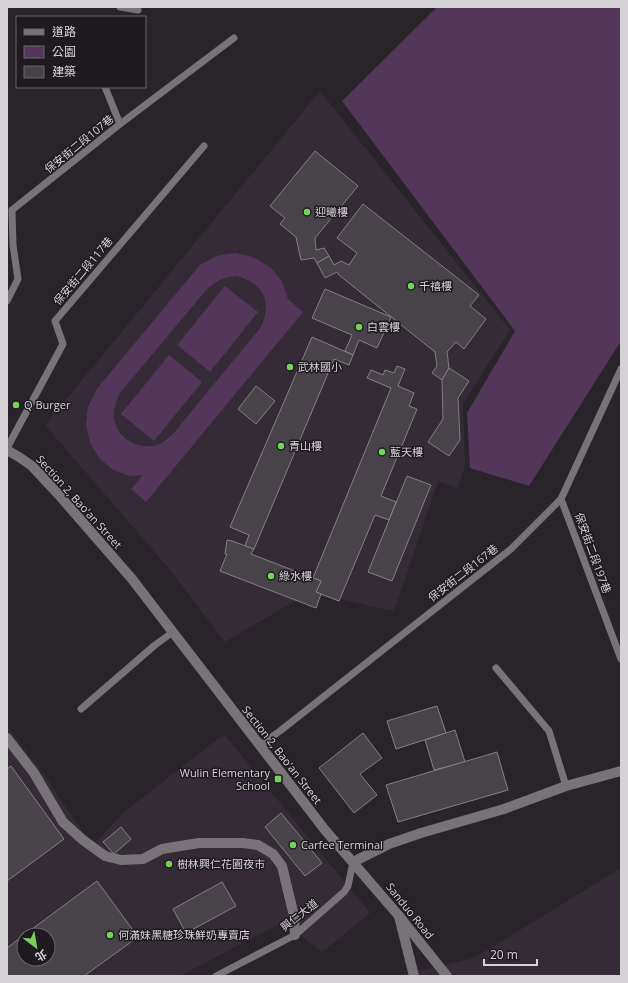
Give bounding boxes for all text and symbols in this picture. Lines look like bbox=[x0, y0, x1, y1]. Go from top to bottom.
legend bbox=[16, 16, 146, 88]
text: 道路 bbox=[52, 23, 76, 40]
text: 公園 bbox=[52, 43, 76, 60]
text: 建築 bbox=[52, 63, 76, 80]
street label: 保安街二段107巷 bbox=[41, 111, 116, 176]
place label: 迎曦樓 bbox=[315, 204, 348, 219]
marker: 迎曦樓 bbox=[302, 207, 312, 217]
street label: 保安街二段117巷 bbox=[50, 233, 116, 308]
place label: 千禧樓 bbox=[419, 278, 452, 293]
marker: 千禧樓 bbox=[406, 281, 416, 291]
place label: 白雲樓 bbox=[367, 319, 400, 334]
marker: 白雲樓 bbox=[354, 322, 364, 332]
place label: 武林國小 bbox=[298, 359, 342, 374]
marker: 武林國小 bbox=[285, 362, 295, 372]
place label: Q Burger bbox=[24, 397, 71, 412]
marker: Q Burger bbox=[11, 400, 21, 410]
place label: 青山樓 bbox=[289, 438, 322, 453]
marker: 青山樓 bbox=[276, 441, 286, 451]
place label: 藍天樓 bbox=[390, 444, 423, 459]
marker: 藍天樓 bbox=[377, 447, 387, 457]
street label: Section 2, Bao'an Street bbox=[33, 452, 126, 552]
street label: 保安街二段197巷 bbox=[572, 510, 615, 595]
street label: 保安街二段167巷 bbox=[425, 541, 501, 605]
place label: 綠水樓 bbox=[279, 568, 312, 583]
marker: 綠水樓 bbox=[266, 571, 276, 581]
street label: Section 2, Bao'an Street bbox=[239, 702, 326, 807]
place label: Wulin Elementary School bbox=[180, 765, 270, 793]
marker: Wulin Elementary School bbox=[273, 774, 283, 784]
place label: Carfee Terminal bbox=[301, 837, 383, 852]
marker: Carfee Terminal bbox=[288, 840, 298, 850]
place label: 樹林興仁花園夜市 bbox=[177, 856, 265, 871]
marker: 樹林興仁花園夜市 bbox=[164, 859, 174, 869]
street label: Sanduo Road bbox=[383, 880, 438, 942]
street label: 興仁大道 bbox=[277, 895, 321, 934]
north arrow bbox=[16, 927, 56, 967]
place label: 何滿妹黑糖珍珠鮮奶專賣店 bbox=[118, 927, 250, 942]
marker: 何滿妹黑糖珍珠鮮奶專賣店 bbox=[105, 930, 115, 940]
scale bar bbox=[484, 941, 537, 967]
text: 20 m bbox=[490, 946, 518, 963]
text: 北 bbox=[33, 947, 50, 965]

